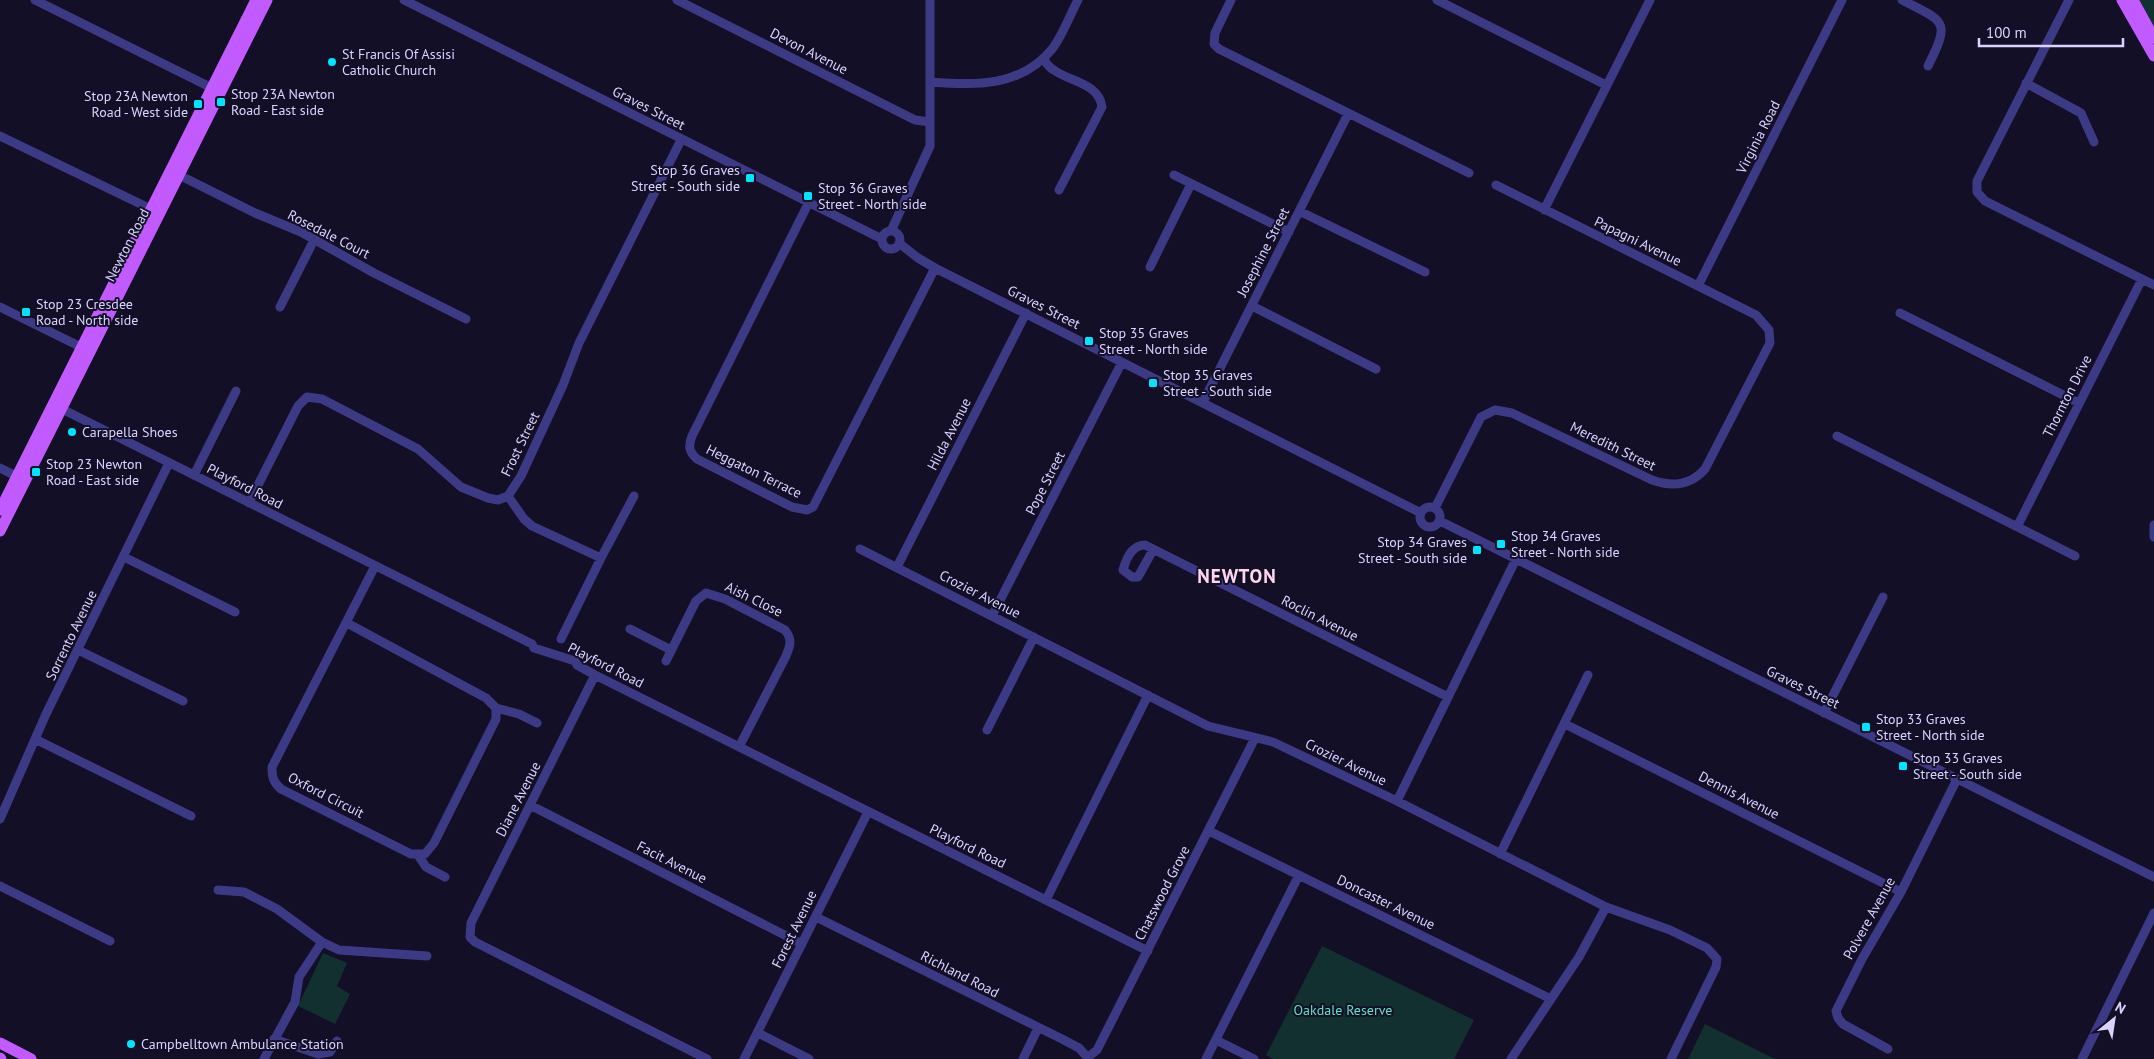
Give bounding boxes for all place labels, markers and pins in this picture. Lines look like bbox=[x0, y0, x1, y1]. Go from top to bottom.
place label: St Francis Of Assisi Catholic Church bbox=[342, 45, 455, 79]
marker: St Francis Of Assisi Catholic Church bbox=[326, 56, 338, 68]
place label: Stop 23A Newton Road - East side bbox=[231, 85, 335, 119]
place label: Stop 23A Newton Road - West side bbox=[84, 87, 188, 121]
marker: Stop 23A Newton Road - East side bbox=[215, 96, 227, 108]
marker: Stop 23A Newton Road - West side bbox=[192, 98, 204, 110]
place label: Stop 36 Graves Street - South side bbox=[631, 161, 740, 195]
marker: Stop 36 Graves Street - South side bbox=[744, 172, 756, 184]
place label: Stop 36 Graves Street - North side bbox=[818, 179, 927, 213]
marker: Stop 36 Graves Street - North side bbox=[802, 190, 814, 202]
place label: Stop 23 Cresdee Road - North side bbox=[36, 295, 138, 329]
marker: Stop 23 Cresdee Road - North side bbox=[20, 306, 32, 318]
place label: Stop 35 Graves Street - North side bbox=[1099, 324, 1208, 358]
marker: Stop 35 Graves Street - North side bbox=[1083, 335, 1095, 347]
place label: Stop 35 Graves Street - South side bbox=[1163, 366, 1272, 400]
marker: Stop 35 Graves Street - South side bbox=[1147, 377, 1159, 389]
place label: Carapella Shoes bbox=[82, 423, 178, 441]
marker: Carapella Shoes bbox=[66, 426, 78, 438]
place label: Stop 23 Newton Road - East side bbox=[46, 455, 142, 489]
marker: Stop 23 Newton Road - East side bbox=[30, 466, 42, 478]
place label: Stop 34 Graves Street - North side bbox=[1511, 527, 1620, 561]
place label: Stop 34 Graves Street - South side bbox=[1358, 533, 1467, 567]
marker: Stop 34 Graves Street - North side bbox=[1495, 538, 1507, 550]
marker: Stop 34 Graves Street - South side bbox=[1471, 544, 1483, 556]
place label: Stop 33 Graves Street - North side bbox=[1876, 710, 1985, 744]
marker: Stop 33 Graves Street - North side bbox=[1860, 721, 1872, 733]
place label: Stop 33 Graves Street - South side bbox=[1913, 749, 2022, 783]
marker: Stop 33 Graves Street - South side bbox=[1897, 760, 1909, 772]
place label: Campbelltown Ambulance Station bbox=[141, 1035, 344, 1053]
marker: Campbelltown Ambulance Station bbox=[125, 1038, 137, 1050]

